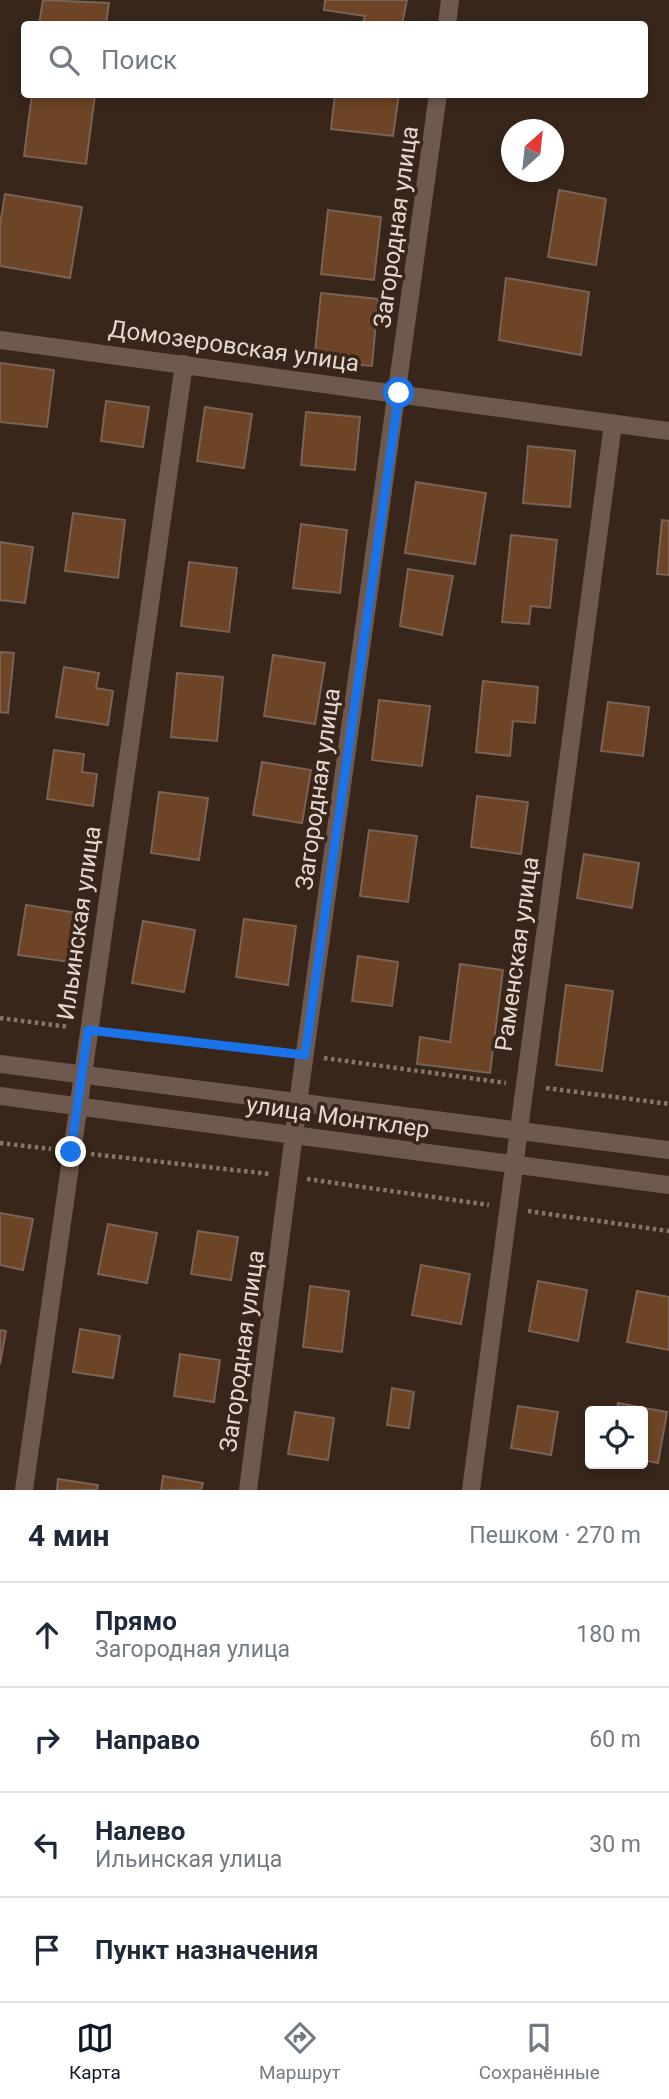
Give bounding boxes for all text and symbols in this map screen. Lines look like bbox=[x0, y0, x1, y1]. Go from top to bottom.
search box bbox=[21, 21, 648, 98]
icon: search bbox=[45, 41, 83, 79]
text: Поиск bbox=[101, 45, 177, 75]
north arrow bbox=[501, 119, 564, 182]
street label: Загородная улица bbox=[368, 124, 424, 330]
street label: Домозеровская улица bbox=[107, 315, 361, 377]
route start bbox=[383, 377, 414, 408]
street label: Загородная улица bbox=[290, 686, 346, 892]
street label: Ильинская улица bbox=[52, 824, 106, 1022]
street label: Раменская улица bbox=[489, 855, 545, 1053]
street label: улица Монтклер bbox=[244, 1090, 432, 1144]
route end bbox=[55, 1136, 86, 1167]
street label: Загородная улица bbox=[214, 1248, 270, 1454]
map controls bbox=[585, 1406, 648, 1469]
button: locate bbox=[585, 1406, 648, 1469]
text: 4 мин bbox=[28, 1518, 109, 1553]
text: Пешком · 270 m bbox=[469, 1522, 641, 1549]
text: Прямо bbox=[95, 1606, 177, 1636]
icon: ahead bbox=[28, 1616, 66, 1654]
text: 180 m bbox=[576, 1621, 641, 1648]
text: Загородная улица bbox=[95, 1636, 290, 1663]
icon: right bbox=[28, 1721, 66, 1759]
text: Направо bbox=[95, 1725, 200, 1755]
text: 60 m bbox=[589, 1726, 641, 1753]
text: Налево bbox=[95, 1816, 185, 1846]
icon: left bbox=[28, 1826, 66, 1864]
text: 30 m bbox=[589, 1831, 641, 1858]
text: Ильинская улица bbox=[95, 1846, 282, 1873]
icon: arrive bbox=[28, 1931, 66, 1969]
text: Пункт назначения bbox=[95, 1935, 319, 1965]
tab: Карта bbox=[69, 2019, 121, 2084]
tab: Маршрут bbox=[259, 2019, 341, 2084]
tab: Сохранённые bbox=[479, 2019, 600, 2084]

